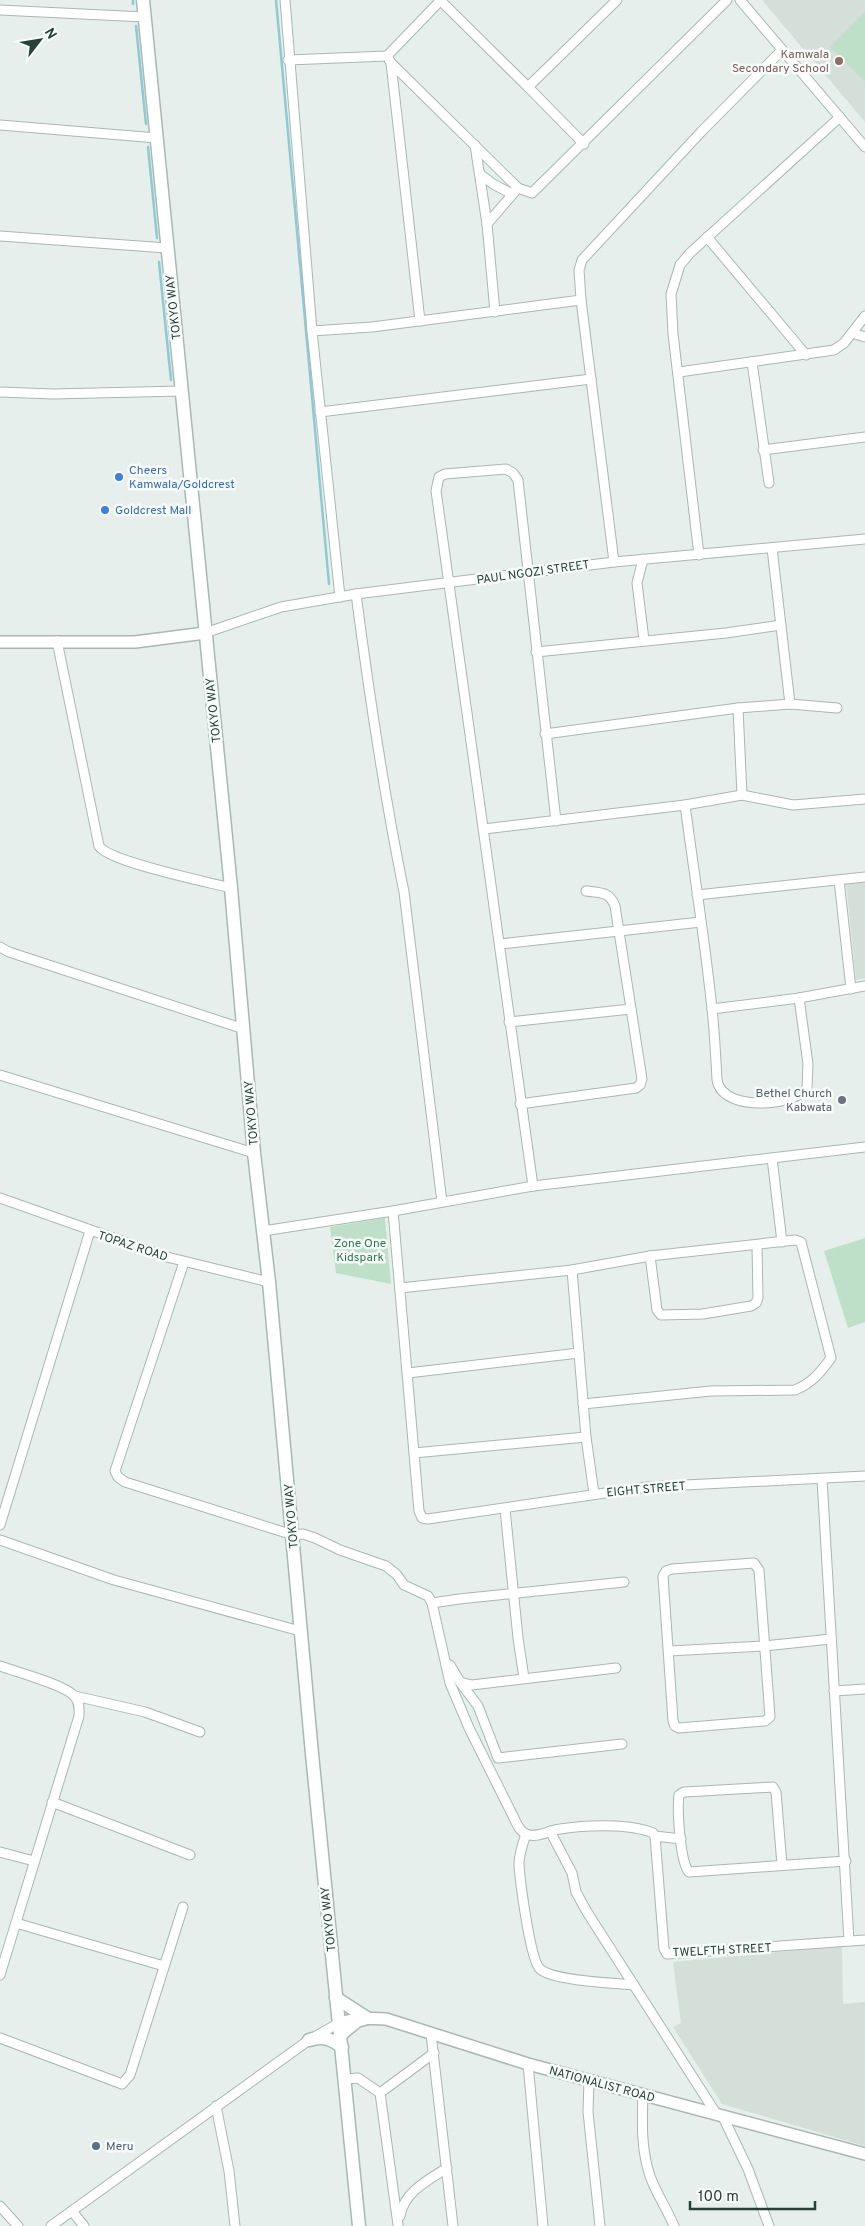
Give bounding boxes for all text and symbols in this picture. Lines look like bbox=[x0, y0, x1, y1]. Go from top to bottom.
north arrow bbox=[15, 15, 65, 65]
text: N bbox=[40, 25, 60, 43]
place label: Kamwala Secondary School bbox=[732, 47, 829, 77]
marker: Kamwala Secondary School bbox=[833, 55, 845, 67]
street label: TOKYO WAY bbox=[163, 273, 185, 340]
place label: Cheers Kamwala/Goldcrest bbox=[129, 463, 235, 493]
marker: Cheers Kamwala/Goldcrest bbox=[113, 471, 125, 483]
place label: Goldcrest Mall bbox=[115, 503, 191, 519]
marker: Goldcrest Mall bbox=[99, 504, 111, 516]
street label: PAUL NGOZI STREET bbox=[476, 557, 591, 589]
street label: TOKYO WAY bbox=[203, 676, 225, 743]
street label: TOKYO WAY bbox=[241, 1079, 263, 1146]
place label: Bethel Church Kabwata bbox=[756, 1086, 832, 1116]
marker: Bethel Church Kabwata bbox=[836, 1094, 848, 1106]
street label: TOPAZ ROAD bbox=[96, 1228, 170, 1266]
park label: Zone One Kidspark bbox=[334, 1236, 386, 1266]
street label: EIGHT STREET bbox=[606, 1479, 686, 1501]
street label: TOKYO WAY bbox=[281, 1482, 303, 1549]
street label: TOKYO WAY bbox=[318, 1885, 340, 1952]
street label: TWELFTH STREET bbox=[672, 1940, 772, 1962]
street label: NATIONALIST ROAD bbox=[547, 2063, 656, 2107]
place label: Meru bbox=[106, 2139, 134, 2155]
marker: Meru bbox=[90, 2140, 102, 2152]
scale bar bbox=[690, 2178, 815, 2210]
text: 100 m bbox=[698, 2188, 739, 2207]

